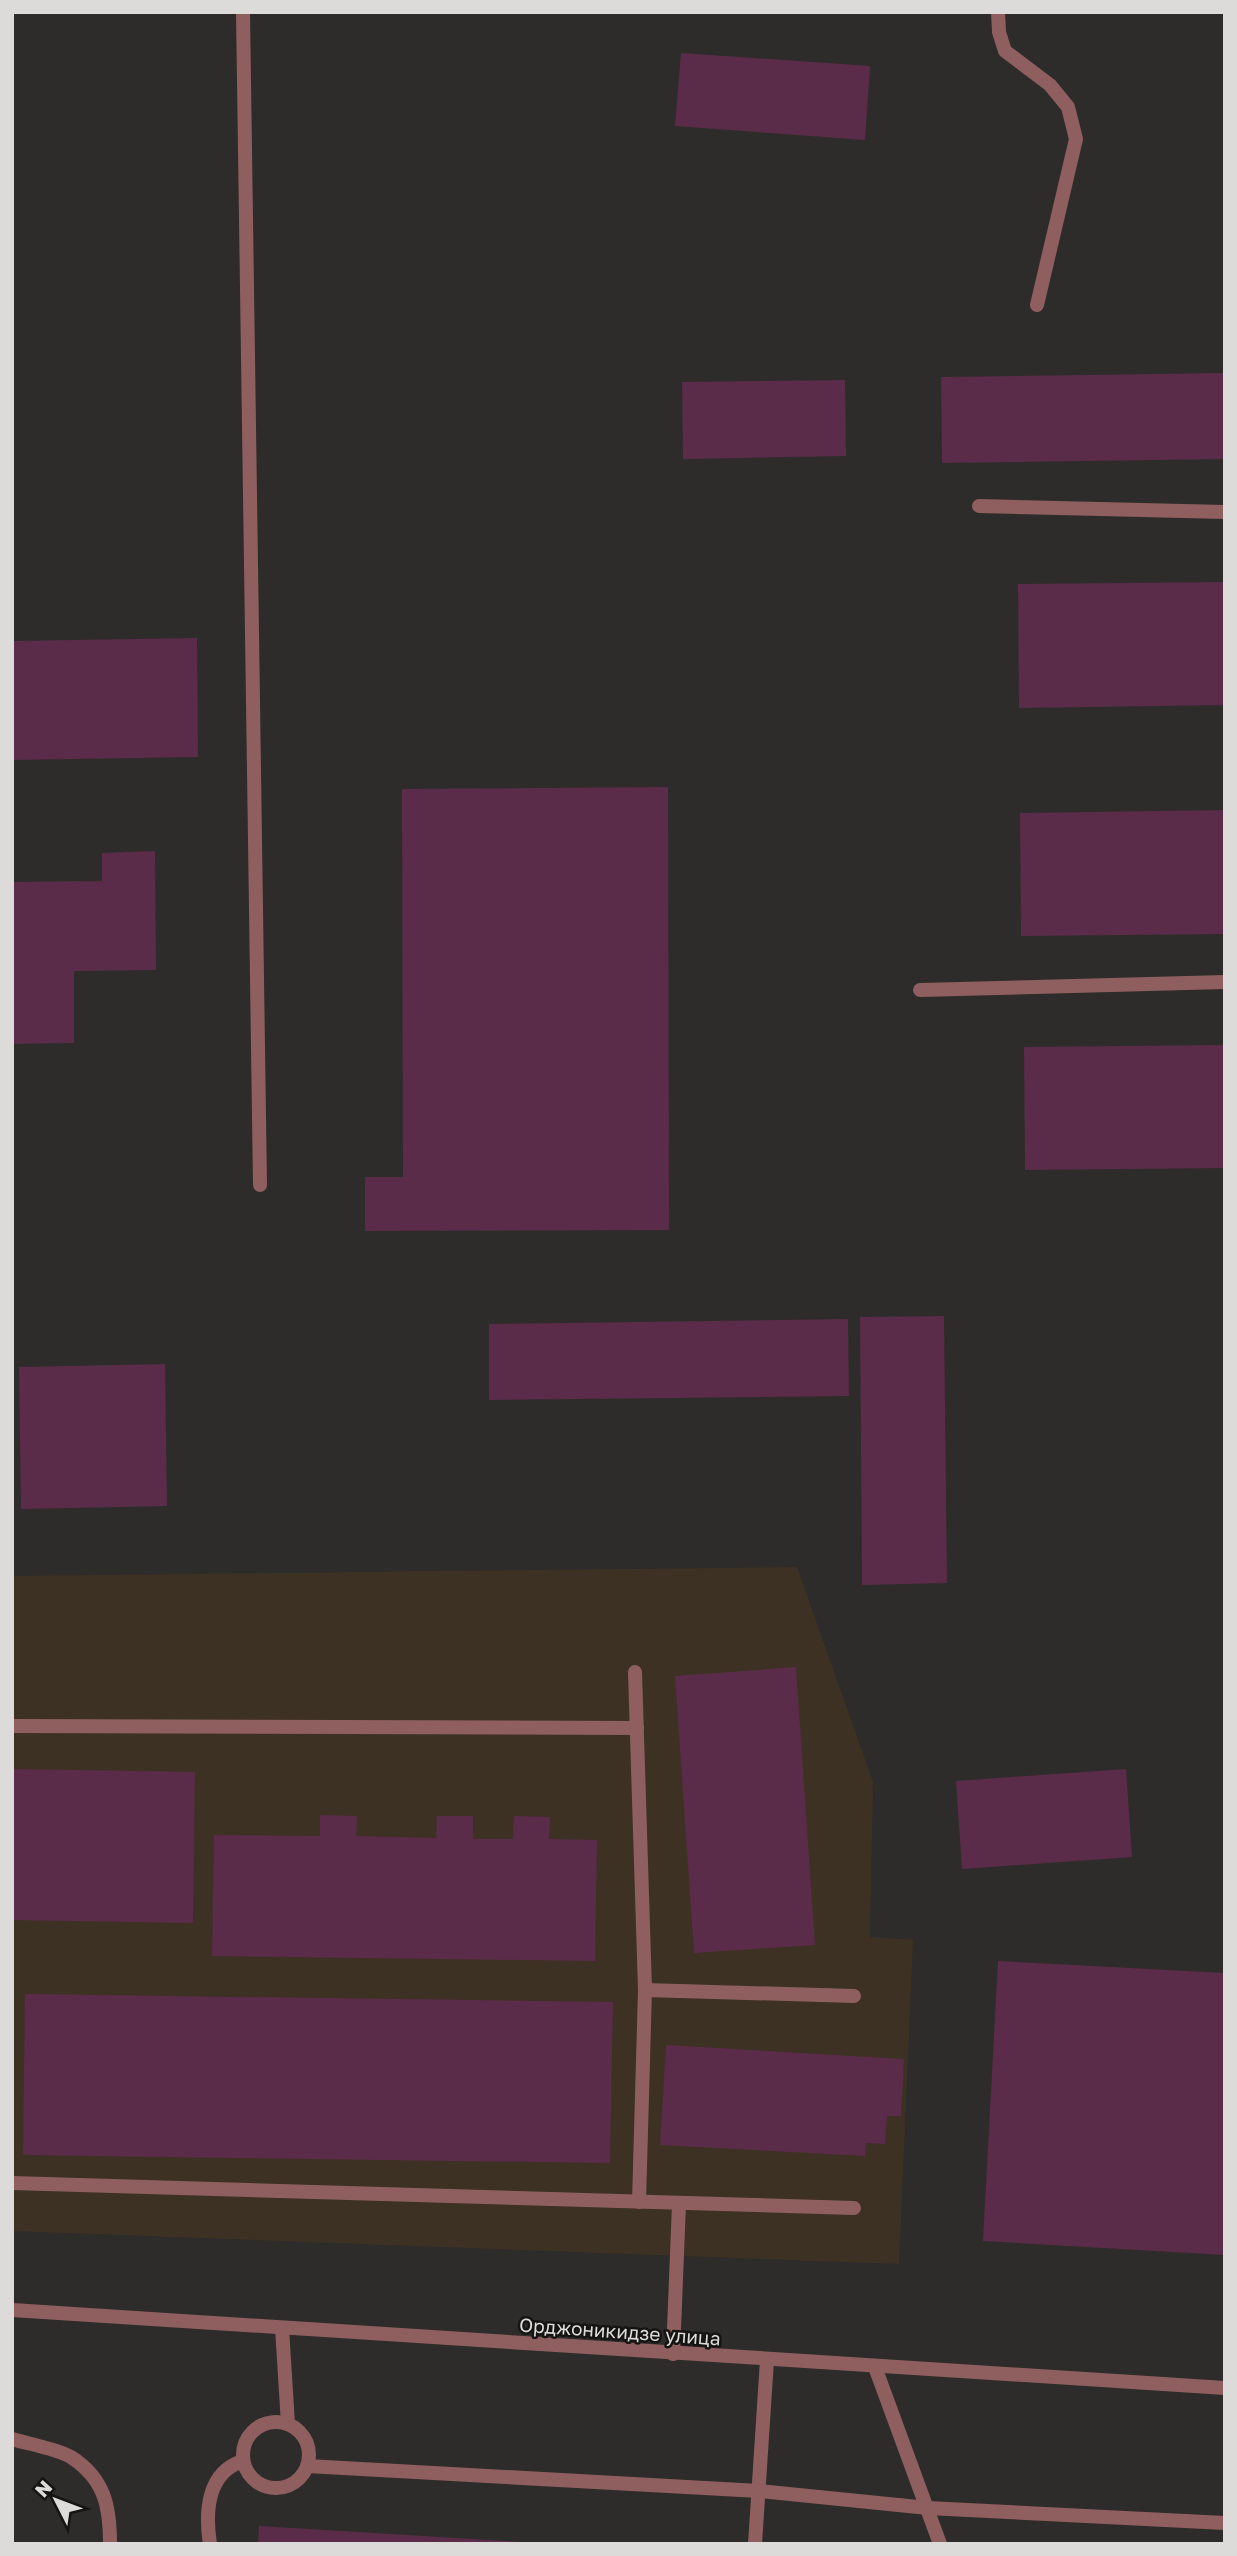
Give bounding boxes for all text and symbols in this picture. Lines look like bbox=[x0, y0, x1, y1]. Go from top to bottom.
street label: Орджоникидзе улица bbox=[518, 2312, 722, 2350]
north arrow bbox=[21, 2465, 91, 2535]
text: N bbox=[30, 2475, 56, 2501]

